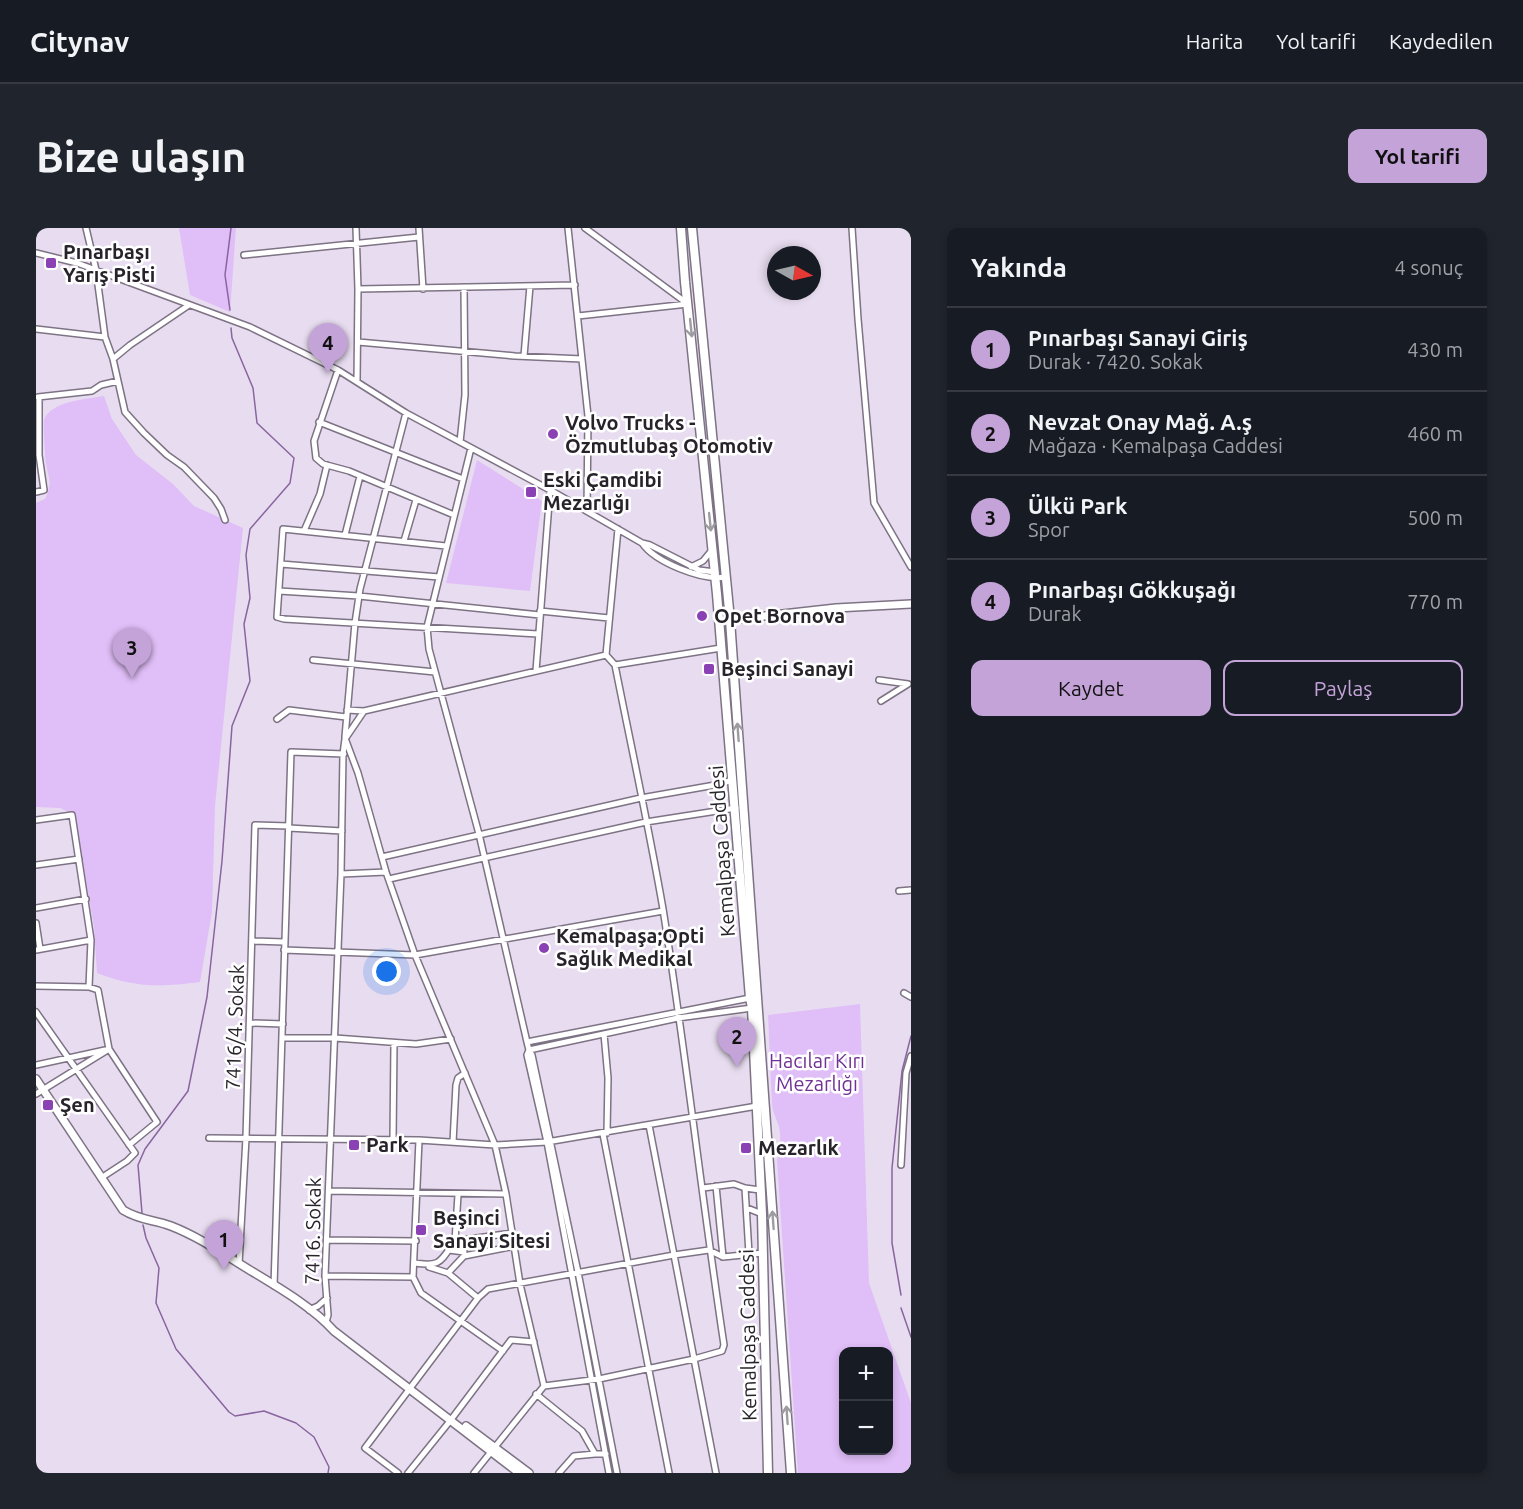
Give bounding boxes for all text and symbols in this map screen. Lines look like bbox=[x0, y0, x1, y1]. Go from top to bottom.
text: Citynav bbox=[30, 26, 129, 57]
text: Harita bbox=[1186, 29, 1243, 53]
text: Yol tarifi bbox=[1276, 29, 1356, 53]
text: Kaydedilen bbox=[1389, 29, 1493, 53]
button: Yol tarifi bbox=[1348, 129, 1487, 183]
text: Bize ulaşın bbox=[36, 133, 246, 180]
place label: Pınarbaşı Yarış Pisti bbox=[63, 240, 155, 286]
north arrow bbox=[767, 246, 821, 300]
text: Yakında bbox=[971, 253, 1067, 282]
marker: Pınarbaşı Yarış Pisti bbox=[44, 256, 58, 270]
text: 4 sonuç bbox=[1395, 256, 1463, 279]
one-way arrow bbox=[685, 318, 696, 337]
pin: 4 bbox=[308, 324, 348, 373]
text: Pınarbaşı Sanayi Giriş bbox=[1028, 325, 1248, 350]
text: 1 bbox=[985, 338, 996, 361]
text: 430 m bbox=[1407, 338, 1463, 361]
text: Durak · 7420. Sokak bbox=[1028, 350, 1203, 373]
text: Nevzat Onay Mağ. A.ş bbox=[1028, 409, 1252, 434]
place label: Volvo Trucks - Özmutlubaş Otomotiv bbox=[565, 411, 773, 457]
text: 2 bbox=[985, 422, 996, 445]
text: 460 m bbox=[1407, 422, 1463, 445]
marker: Volvo Trucks - Özmutlubaş Otomotiv bbox=[546, 427, 560, 441]
text: Mağaza · Kemalpaşa Caddesi bbox=[1028, 434, 1283, 457]
place label: Eski Çamdibi Mezarlığı bbox=[543, 468, 662, 514]
marker: Eski Çamdibi Mezarlığı bbox=[524, 485, 538, 499]
text: Ülkü Park bbox=[1028, 493, 1127, 518]
text: 3 bbox=[985, 506, 996, 529]
text: 500 m bbox=[1407, 506, 1463, 529]
one-way arrow bbox=[705, 512, 716, 532]
text: Spor bbox=[1028, 518, 1069, 541]
text: Pınarbaşı Gökkuşağı bbox=[1028, 577, 1236, 602]
text: 4 bbox=[985, 590, 996, 613]
text: 770 m bbox=[1407, 590, 1463, 613]
text: Durak bbox=[1028, 602, 1081, 625]
place label: Opet Bornova bbox=[714, 604, 845, 627]
marker: Opet Bornova bbox=[695, 609, 709, 623]
pin: 3 bbox=[112, 628, 152, 678]
place label: Beşinci Sanayi bbox=[721, 657, 854, 680]
button: Kaydet bbox=[971, 660, 1211, 716]
button: Paylaş bbox=[1223, 660, 1463, 716]
marker: Beşinci Sanayi bbox=[702, 662, 716, 676]
one-way arrow bbox=[732, 723, 743, 743]
street label: Kemalpaşa Caddesi bbox=[704, 765, 739, 938]
place label: Kemalpaşa;Opti Sağlık Medikal bbox=[556, 924, 704, 970]
marker: Kemalpaşa;Opti Sağlık Medikal bbox=[537, 941, 551, 955]
your location bbox=[372, 957, 401, 986]
street label: 7416/4. Sokak bbox=[221, 964, 248, 1090]
pin: 2 bbox=[718, 1018, 756, 1067]
park label: Hacılar Kırı Mezarlığı bbox=[769, 1049, 865, 1095]
place label: Şen bbox=[60, 1093, 95, 1116]
marker: Şen bbox=[41, 1098, 55, 1112]
place label: Park bbox=[366, 1133, 409, 1156]
place label: Mezarlık bbox=[758, 1136, 839, 1159]
marker: Park bbox=[347, 1138, 361, 1152]
marker: Mezarlık bbox=[739, 1141, 753, 1155]
street label: 7416. Sokak bbox=[300, 1177, 325, 1285]
place label: Beşinci Sanayi Sitesi bbox=[433, 1206, 550, 1252]
one-way arrow bbox=[768, 1211, 779, 1231]
pin: 1 bbox=[204, 1220, 243, 1270]
marker: Beşinci Sanayi Sitesi bbox=[414, 1223, 428, 1237]
street label: Kemalpaşa Caddesi bbox=[735, 1249, 760, 1421]
map controls bbox=[839, 1347, 893, 1455]
button: + bbox=[839, 1347, 893, 1401]
button: − bbox=[839, 1401, 893, 1455]
one-way arrow bbox=[781, 1405, 792, 1425]

